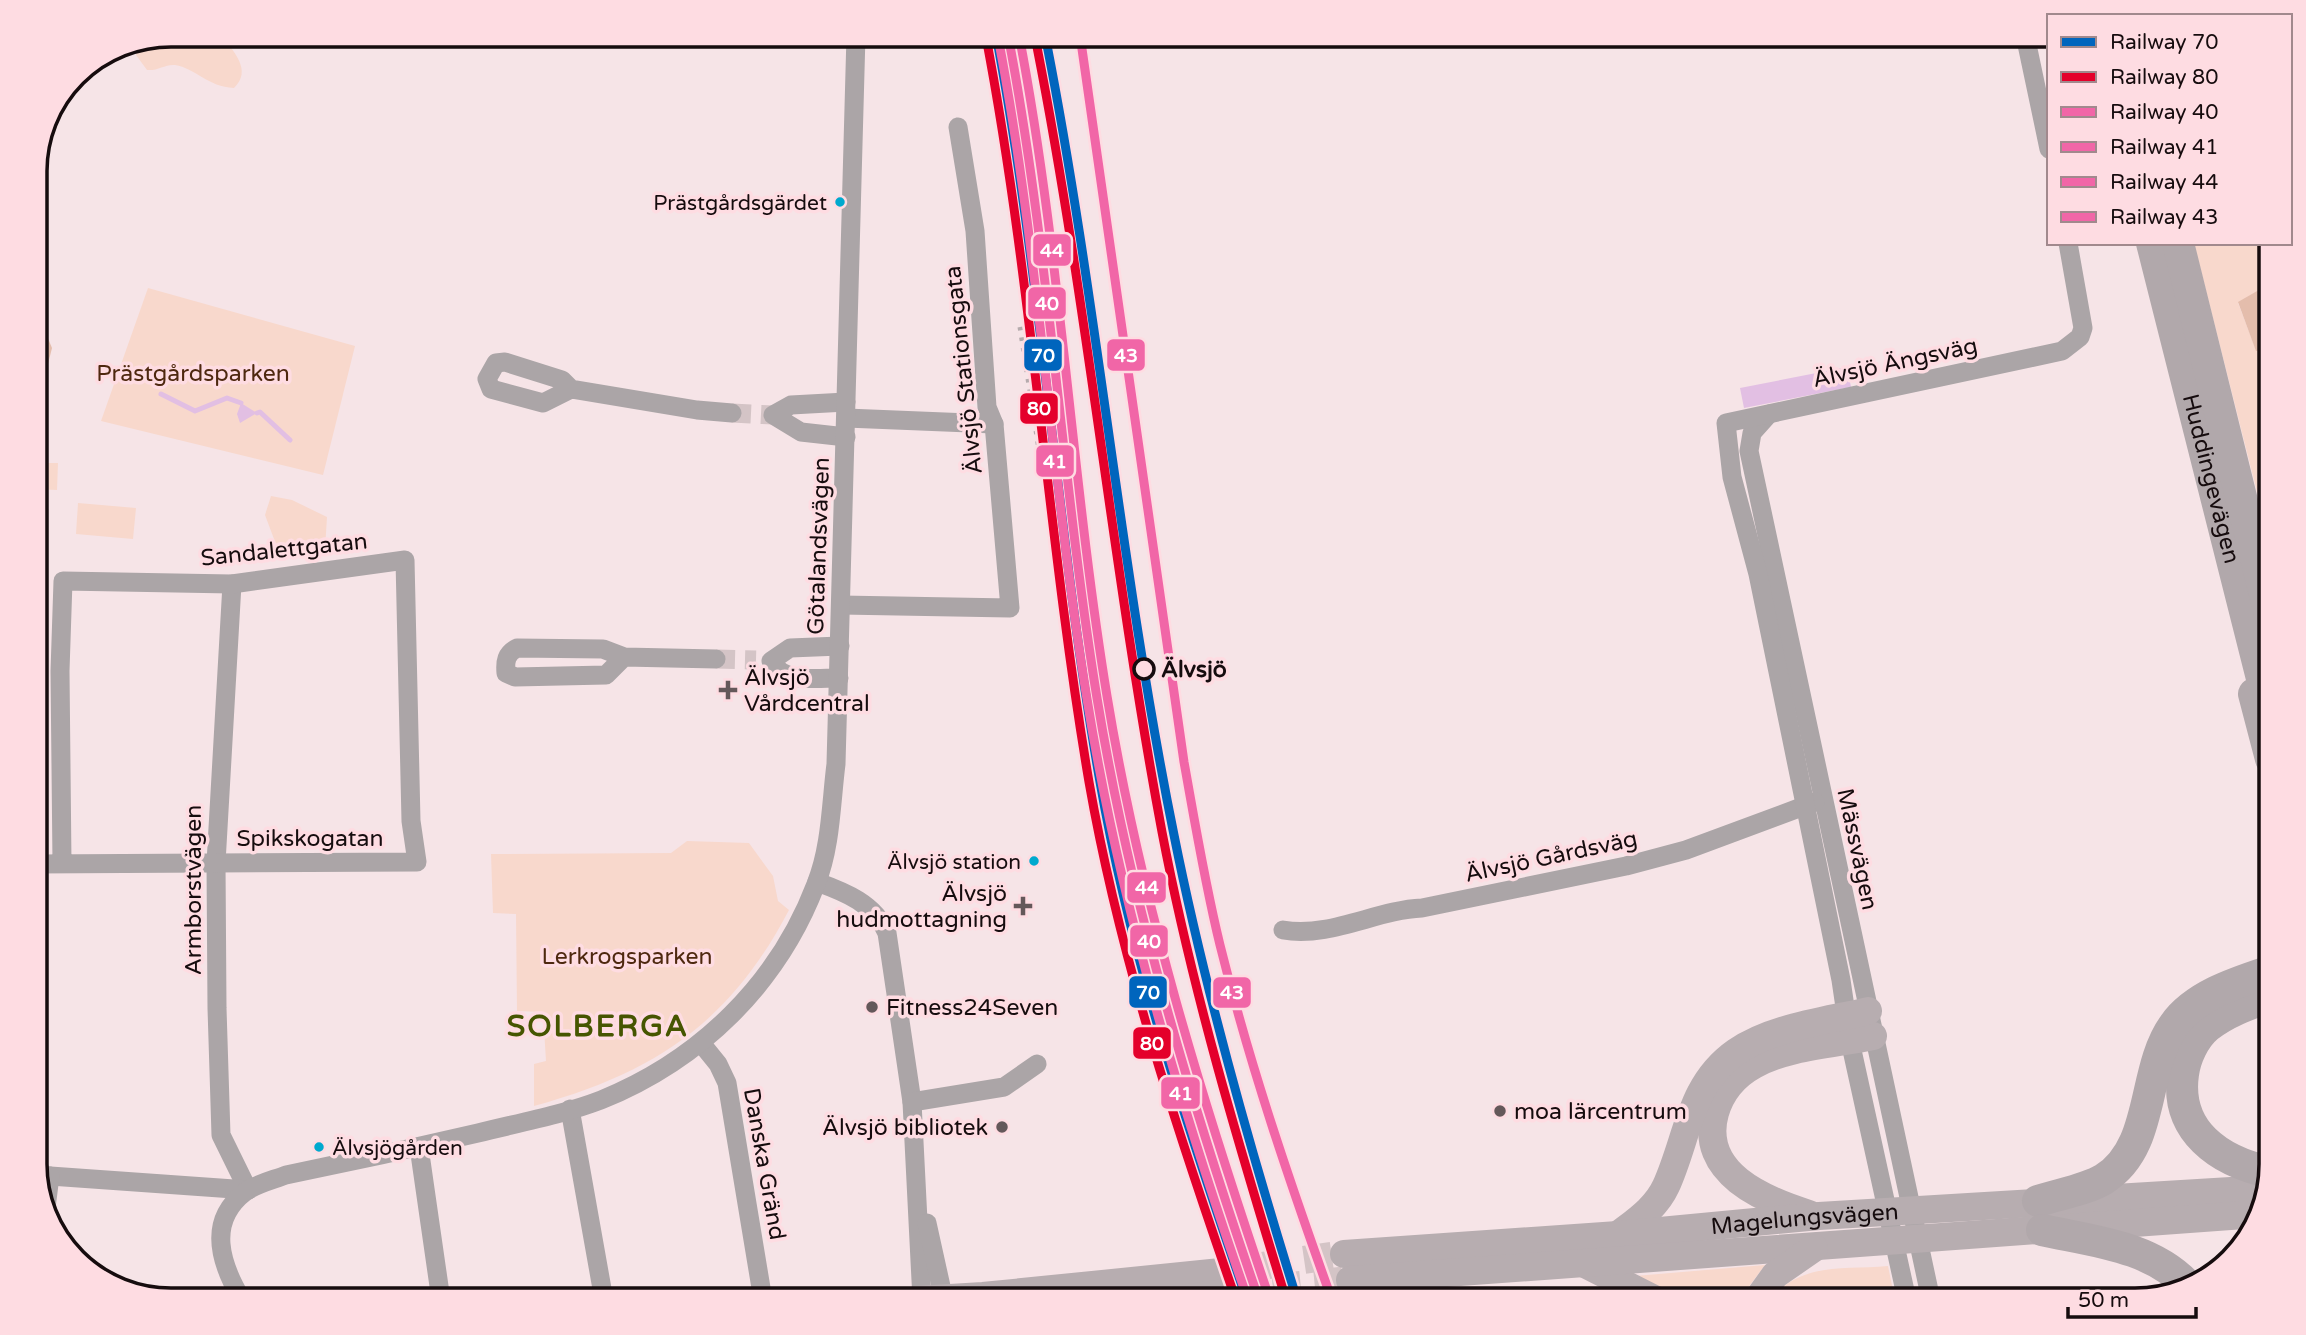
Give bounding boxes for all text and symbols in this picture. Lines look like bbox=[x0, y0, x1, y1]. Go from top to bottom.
legend bbox=[2047, 14, 2292, 245]
text: Railway 70 bbox=[2110, 30, 2218, 55]
text: Railway 80 bbox=[2110, 65, 2218, 90]
text: Railway 40 bbox=[2110, 100, 2218, 125]
text: Railway 41 bbox=[2110, 135, 2218, 160]
text: Railway 44 bbox=[2110, 170, 2218, 195]
place label: Prästgårdsgärdet bbox=[653, 191, 827, 216]
marker: Prästgårdsgärdet bbox=[833, 195, 847, 209]
text: Railway 43 bbox=[2110, 205, 2218, 230]
line badge: 44 bbox=[1032, 233, 1072, 267]
text: 44 bbox=[1040, 240, 1064, 262]
street label: Älvsjö Stationsgata bbox=[939, 264, 989, 475]
line badge: 40 bbox=[1027, 286, 1067, 320]
text: 40 bbox=[1035, 293, 1059, 315]
street label: Älvsjö Ängsväg bbox=[1810, 332, 1980, 394]
line badge: 70 bbox=[1023, 338, 1063, 372]
line badge: 43 bbox=[1106, 338, 1146, 372]
text: 70 bbox=[1031, 345, 1055, 367]
text: 43 bbox=[1114, 345, 1138, 367]
park label: Prästgårdsparken bbox=[96, 360, 290, 388]
street label: Huddingevägen bbox=[2176, 391, 2245, 567]
line badge: 80 bbox=[1019, 392, 1059, 425]
text: 80 bbox=[1027, 398, 1051, 420]
line badge: 41 bbox=[1035, 444, 1075, 478]
text: 41 bbox=[1043, 451, 1067, 473]
street label: Götalandsvägen bbox=[802, 457, 836, 635]
street label: Sandalettgatan bbox=[199, 527, 369, 573]
place label: Älvsjö bbox=[1161, 656, 1227, 684]
marker: Älvsjö bbox=[1133, 658, 1155, 680]
place label: Älvsjö Vårdcentral bbox=[744, 664, 870, 718]
marker: Älvsjö Vårdcentral bbox=[718, 680, 738, 700]
street label: Mässvägen bbox=[1830, 786, 1884, 913]
street label: Armborstvägen bbox=[180, 805, 208, 975]
street label: Spikskogatan bbox=[237, 825, 383, 853]
street label: Älvsjö Gårdsväg bbox=[1462, 825, 1640, 889]
place label: Älvsjö station bbox=[887, 850, 1021, 875]
marker: Älvsjö station bbox=[1027, 854, 1041, 868]
line badge: 44 bbox=[1126, 871, 1167, 904]
text: 44 bbox=[1135, 877, 1159, 899]
place label: Älvsjö hudmottagning bbox=[836, 880, 1007, 934]
marker: Älvsjö hudmottagning bbox=[1013, 896, 1033, 916]
line badge: 40 bbox=[1129, 924, 1169, 958]
text: 40 bbox=[1137, 931, 1161, 953]
park label: Lerkrogsparken bbox=[541, 943, 713, 971]
line badge: 70 bbox=[1128, 975, 1168, 1009]
line badge: 43 bbox=[1212, 976, 1252, 1009]
text: 70 bbox=[1136, 982, 1160, 1004]
text: 43 bbox=[1220, 982, 1244, 1004]
place label: Fitness24Seven bbox=[886, 994, 1058, 1022]
marker: Fitness24Seven bbox=[864, 999, 880, 1015]
district label: SOLBERGA bbox=[507, 1008, 689, 1045]
line badge: 80 bbox=[1132, 1026, 1172, 1060]
text: 80 bbox=[1140, 1033, 1164, 1055]
line badge: 41 bbox=[1160, 1076, 1201, 1110]
text: 41 bbox=[1169, 1083, 1193, 1105]
street label: Danska Gränd bbox=[737, 1086, 791, 1242]
place label: moa lärcentrum bbox=[1514, 1098, 1687, 1126]
marker: moa lärcentrum bbox=[1492, 1103, 1508, 1119]
place label: Älvsjö bibliotek bbox=[822, 1114, 988, 1142]
marker: Älvsjö bibliotek bbox=[994, 1119, 1010, 1135]
place label: Älvsjögården bbox=[332, 1136, 463, 1161]
marker: Älvsjögården bbox=[312, 1140, 326, 1154]
street label: Magelungsvägen bbox=[1709, 1198, 1899, 1241]
scale bar bbox=[2068, 1276, 2196, 1320]
text: 50 m bbox=[2078, 1288, 2129, 1313]

